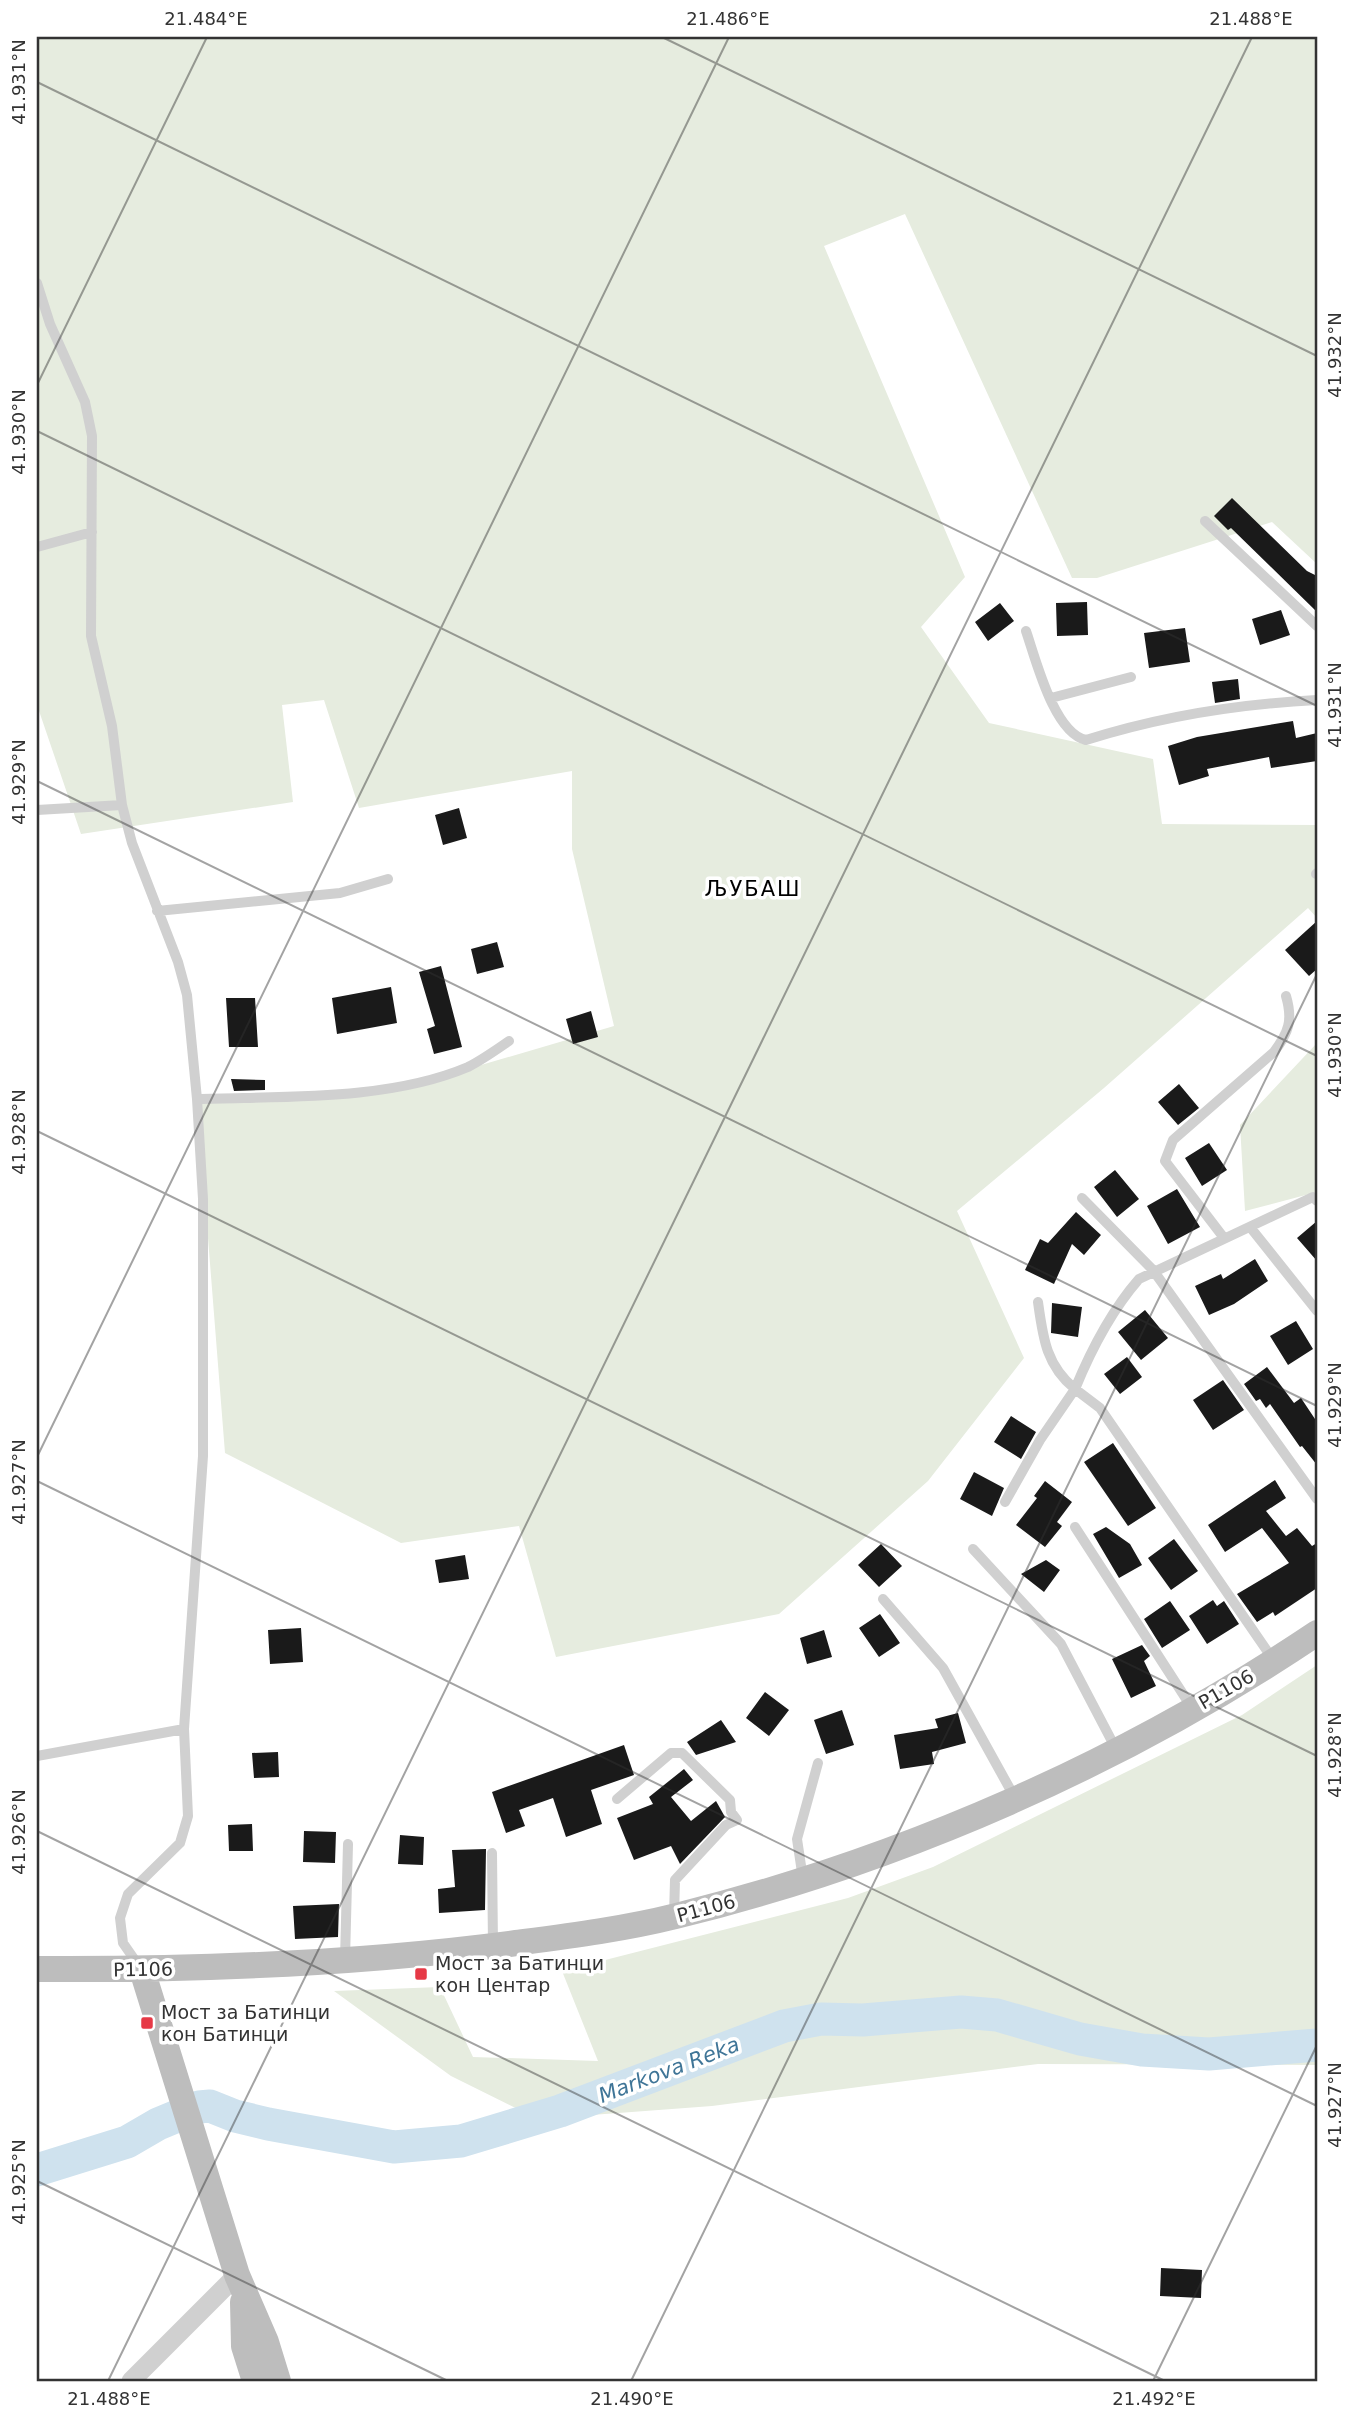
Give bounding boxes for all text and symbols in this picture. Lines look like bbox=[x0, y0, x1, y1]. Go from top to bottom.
text: 21.484°E bbox=[164, 8, 248, 29]
text: 21.486°E bbox=[686, 8, 770, 29]
text: 21.488°E bbox=[1209, 8, 1293, 29]
text: 41.931°N bbox=[8, 39, 29, 125]
text: 41.932°N bbox=[1324, 312, 1345, 398]
text: 41.930°N bbox=[8, 389, 29, 475]
text: 41.931°N bbox=[1324, 662, 1345, 748]
text: 41.929°N bbox=[8, 739, 29, 825]
district label: ЉУБАШ bbox=[705, 877, 802, 901]
text: 41.930°N bbox=[1324, 1012, 1345, 1098]
text: 41.928°N bbox=[8, 1089, 29, 1175]
text: 41.929°N bbox=[1324, 1362, 1345, 1448]
text: 41.927°N bbox=[8, 1439, 29, 1525]
street label: P1106 bbox=[1195, 1665, 1257, 1713]
text: 41.928°N bbox=[1324, 1712, 1345, 1798]
text: 41.926°N bbox=[8, 1789, 29, 1875]
street label: P1106 bbox=[674, 1890, 738, 1926]
place label: Мост за Батинци кон Центар bbox=[435, 1952, 604, 1996]
street label: P1106 bbox=[113, 1957, 173, 1981]
marker: Мост за Батинци кон Центар bbox=[413, 1966, 429, 1982]
place label: Мост за Батинци кон Батинци bbox=[161, 2001, 330, 2045]
marker: Мост за Батинци кон Батинци bbox=[139, 2015, 155, 2031]
water label: Markova Reka bbox=[595, 2032, 743, 2108]
text: 41.927°N bbox=[1324, 2062, 1345, 2148]
text: 41.925°N bbox=[8, 2139, 29, 2225]
text: 21.488°E bbox=[67, 2388, 151, 2409]
text: 21.490°E bbox=[590, 2388, 674, 2409]
text: 21.492°E bbox=[1112, 2388, 1196, 2409]

